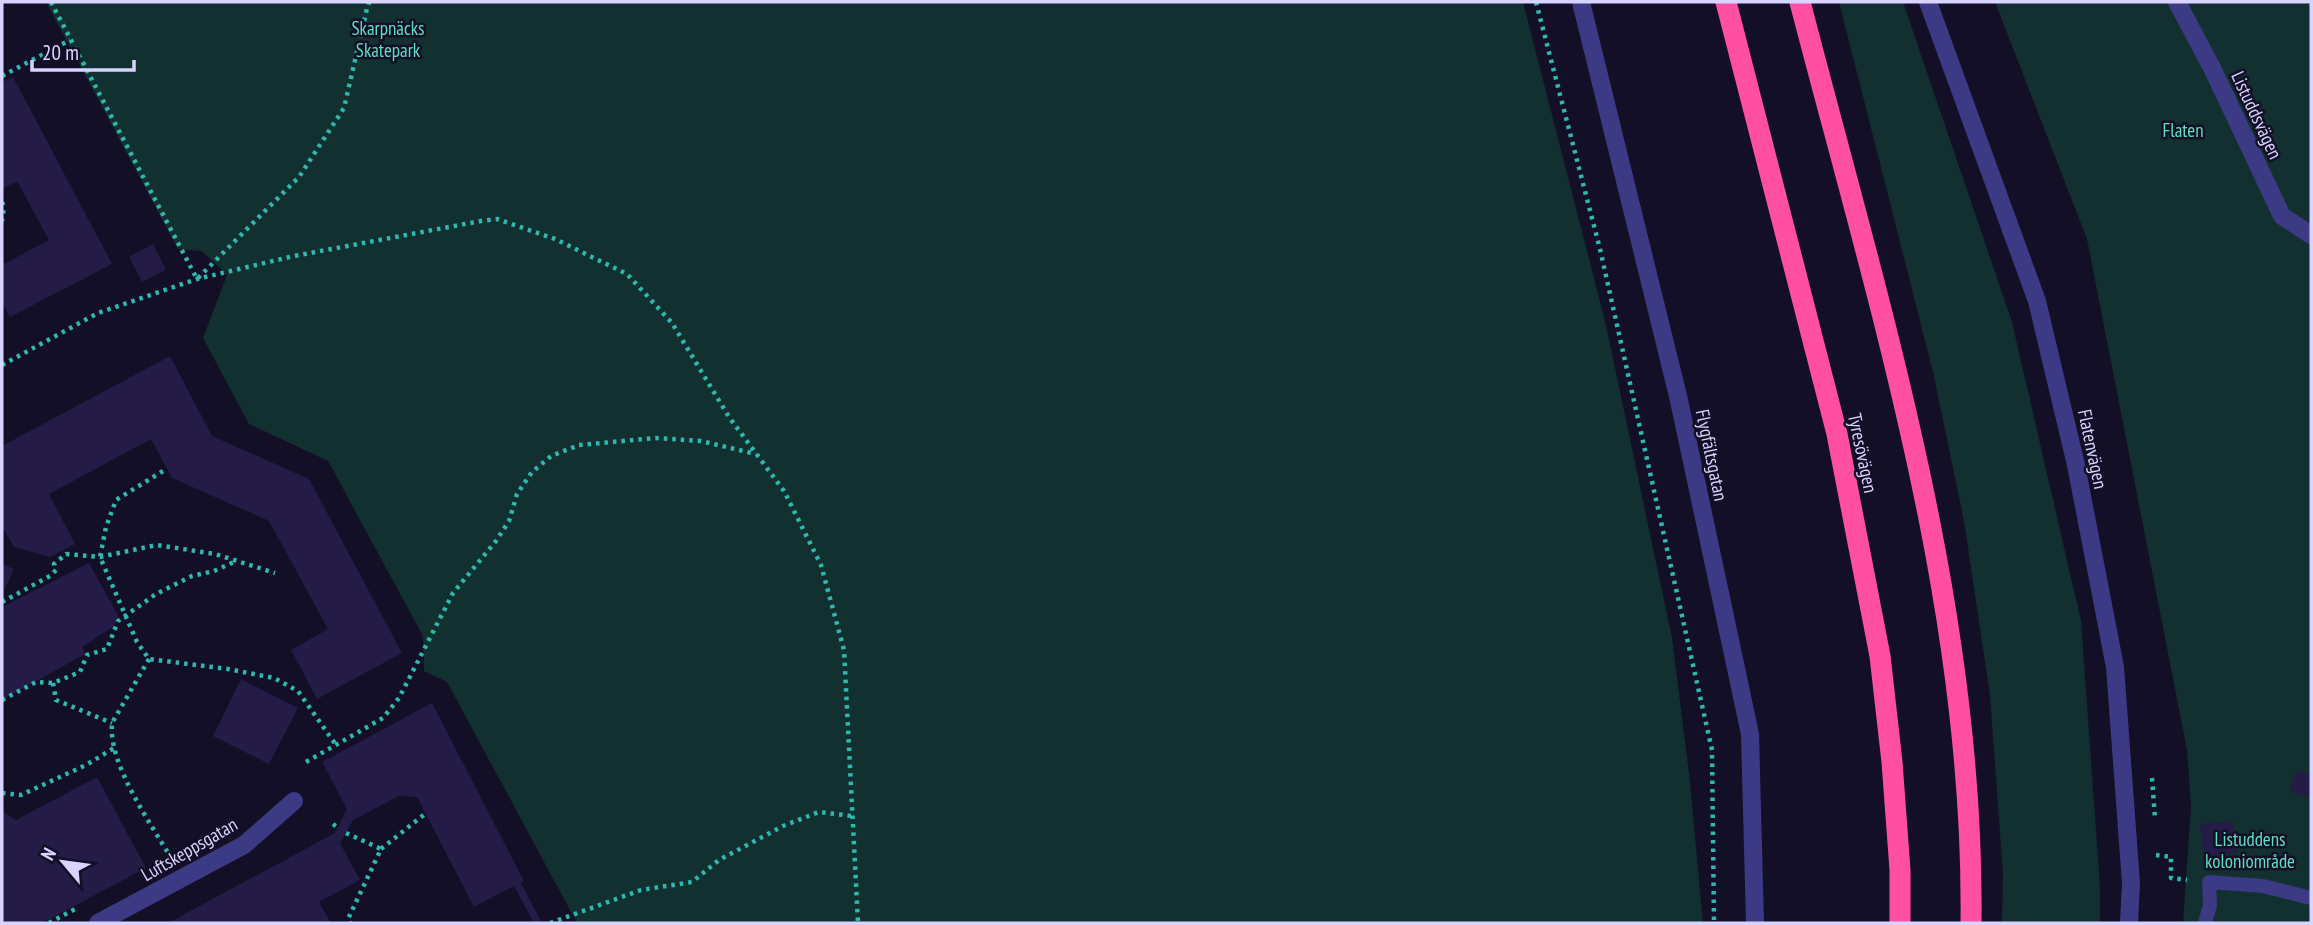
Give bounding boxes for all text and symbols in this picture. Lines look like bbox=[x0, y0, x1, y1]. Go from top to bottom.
park label: Skarpnäcks Skatepark bbox=[351, 16, 425, 62]
scale bar bbox=[32, 28, 133, 72]
text: 20 m bbox=[42, 39, 79, 66]
street label: Listuddsvägen bbox=[2226, 67, 2288, 163]
park label: Flaten bbox=[2162, 118, 2204, 142]
street label: Flygfältsgatan bbox=[1691, 407, 1733, 503]
street label: Flatenvägen bbox=[2073, 407, 2113, 491]
street label: Tyresövägen bbox=[1843, 411, 1883, 495]
street label: Luftskeppsgatan bbox=[137, 812, 241, 886]
north arrow bbox=[28, 827, 98, 897]
park label: Listuddens koloniområde bbox=[2205, 827, 2295, 873]
text: N bbox=[35, 843, 61, 864]

